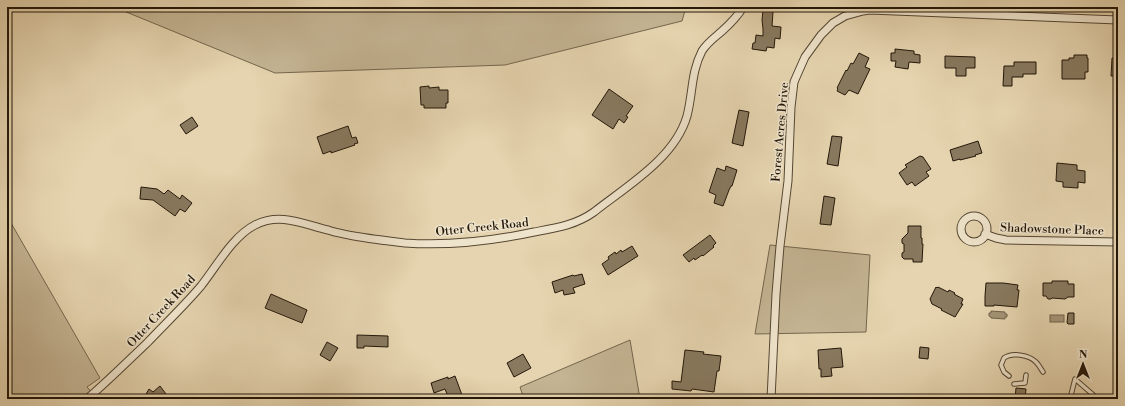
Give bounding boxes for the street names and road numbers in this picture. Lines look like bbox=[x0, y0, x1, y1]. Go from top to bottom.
street label: Forest Acres Drive bbox=[769, 81, 792, 183]
street label: Otter Creek Road bbox=[435, 215, 530, 240]
street label: Shadowstone Place bbox=[1000, 220, 1104, 239]
street label: Otter Creek Road bbox=[124, 272, 199, 351]

